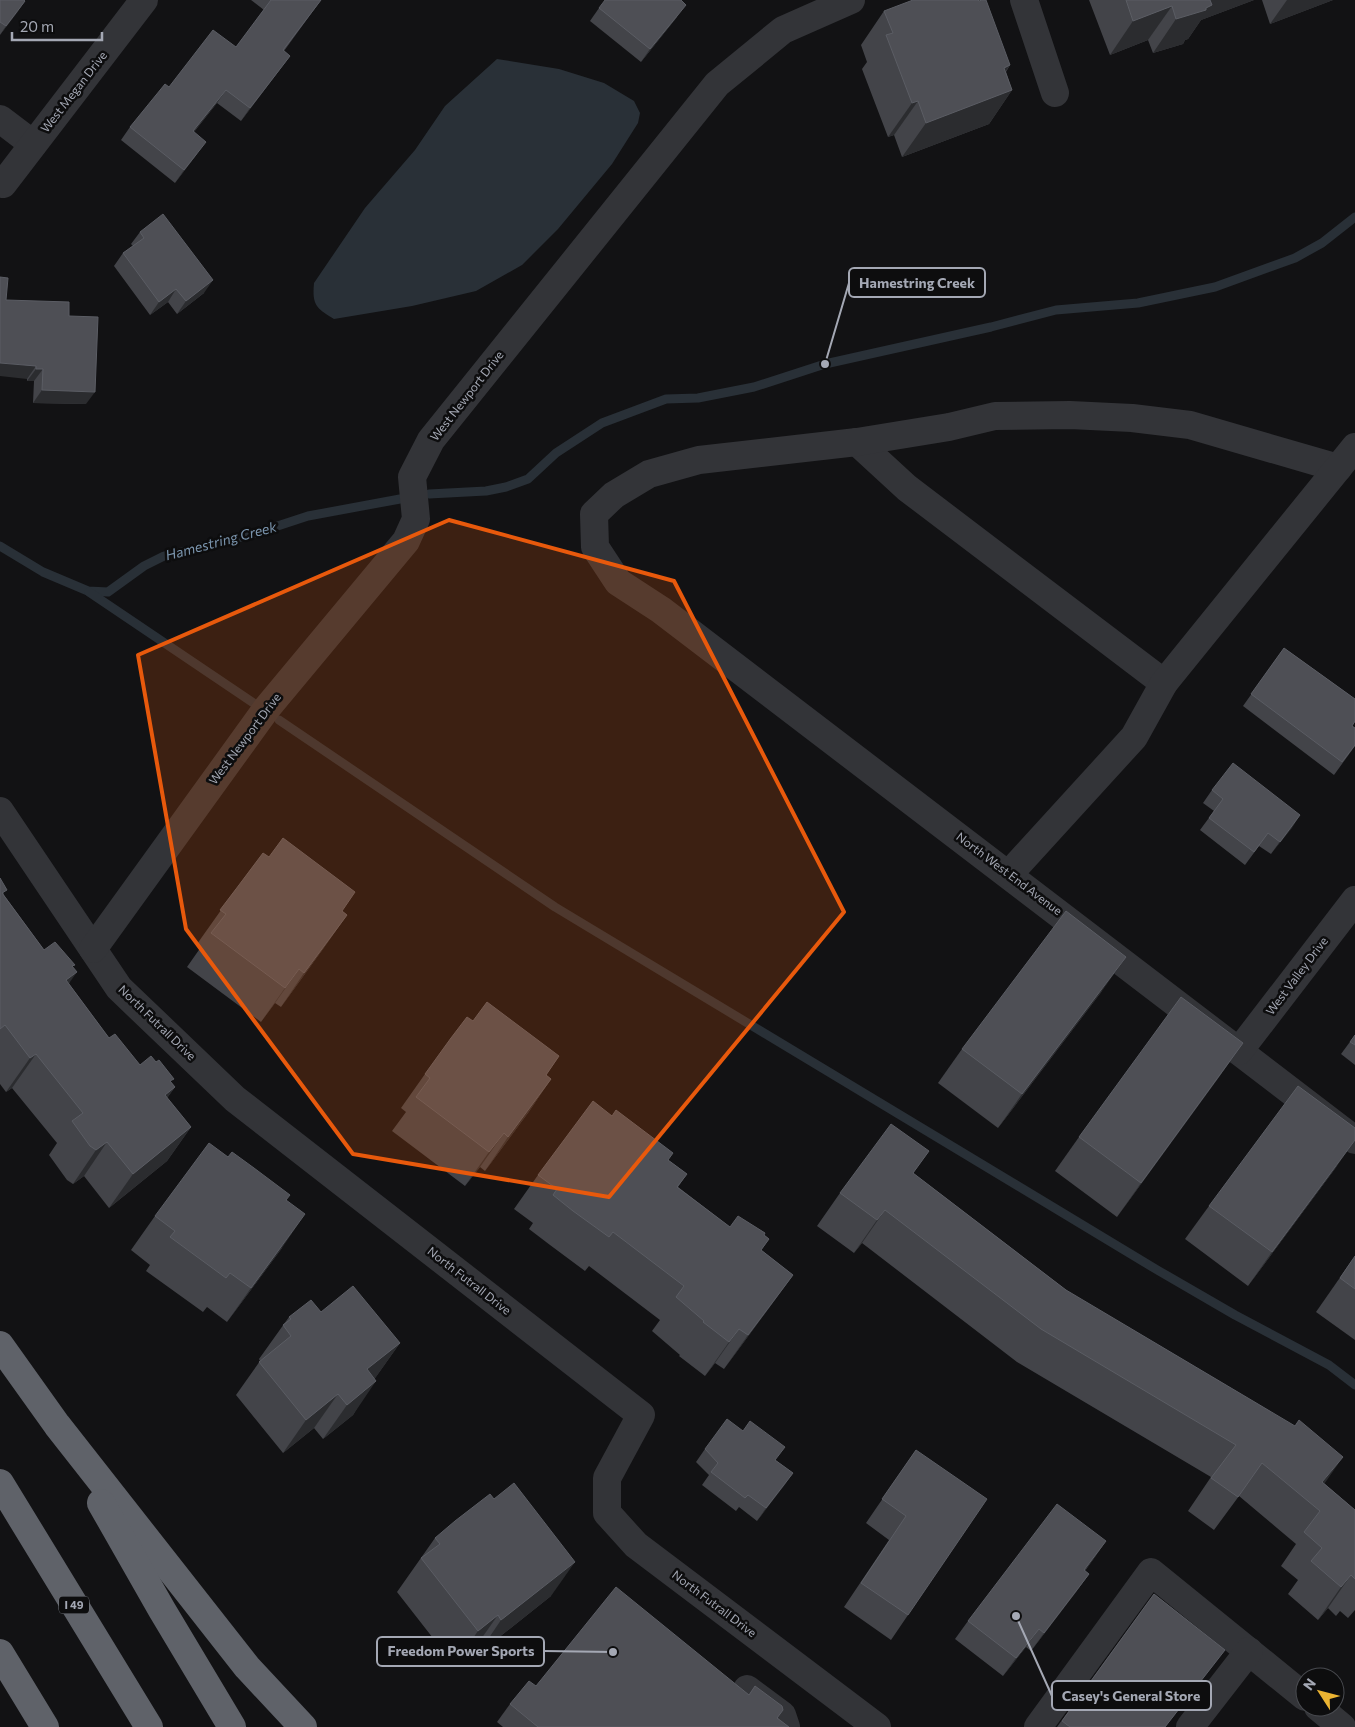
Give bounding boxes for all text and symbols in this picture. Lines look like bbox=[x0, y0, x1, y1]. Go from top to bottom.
scale bar bbox=[12, 10, 102, 42]
text: 20 m bbox=[20, 17, 54, 35]
street label: West Megan Drive bbox=[37, 48, 109, 135]
callout: Hamestring Creek bbox=[849, 268, 985, 297]
text: Hamestring Creek bbox=[859, 274, 975, 291]
street label: West Newport Drive bbox=[427, 348, 506, 443]
water label: Hamestring Creek bbox=[163, 517, 279, 564]
street label: West Newport Drive bbox=[205, 690, 283, 787]
street label: North West End Avenue bbox=[954, 829, 1065, 918]
street label: West Valley Drive bbox=[1262, 934, 1330, 1017]
street label: North Futrall Drive bbox=[116, 982, 199, 1063]
street label: North Futrall Drive bbox=[425, 1243, 514, 1317]
street label: North Futrall Drive bbox=[670, 1567, 759, 1639]
road number: I 49 bbox=[59, 1596, 89, 1614]
callout: Freedom Power Sports bbox=[377, 1637, 544, 1666]
text: Freedom Power Sports bbox=[387, 1642, 535, 1659]
north arrow bbox=[1295, 1667, 1345, 1717]
text: N bbox=[1299, 1675, 1319, 1693]
callout: Casey's General Store bbox=[1052, 1681, 1211, 1710]
text: Casey's General Store bbox=[1062, 1687, 1200, 1704]

